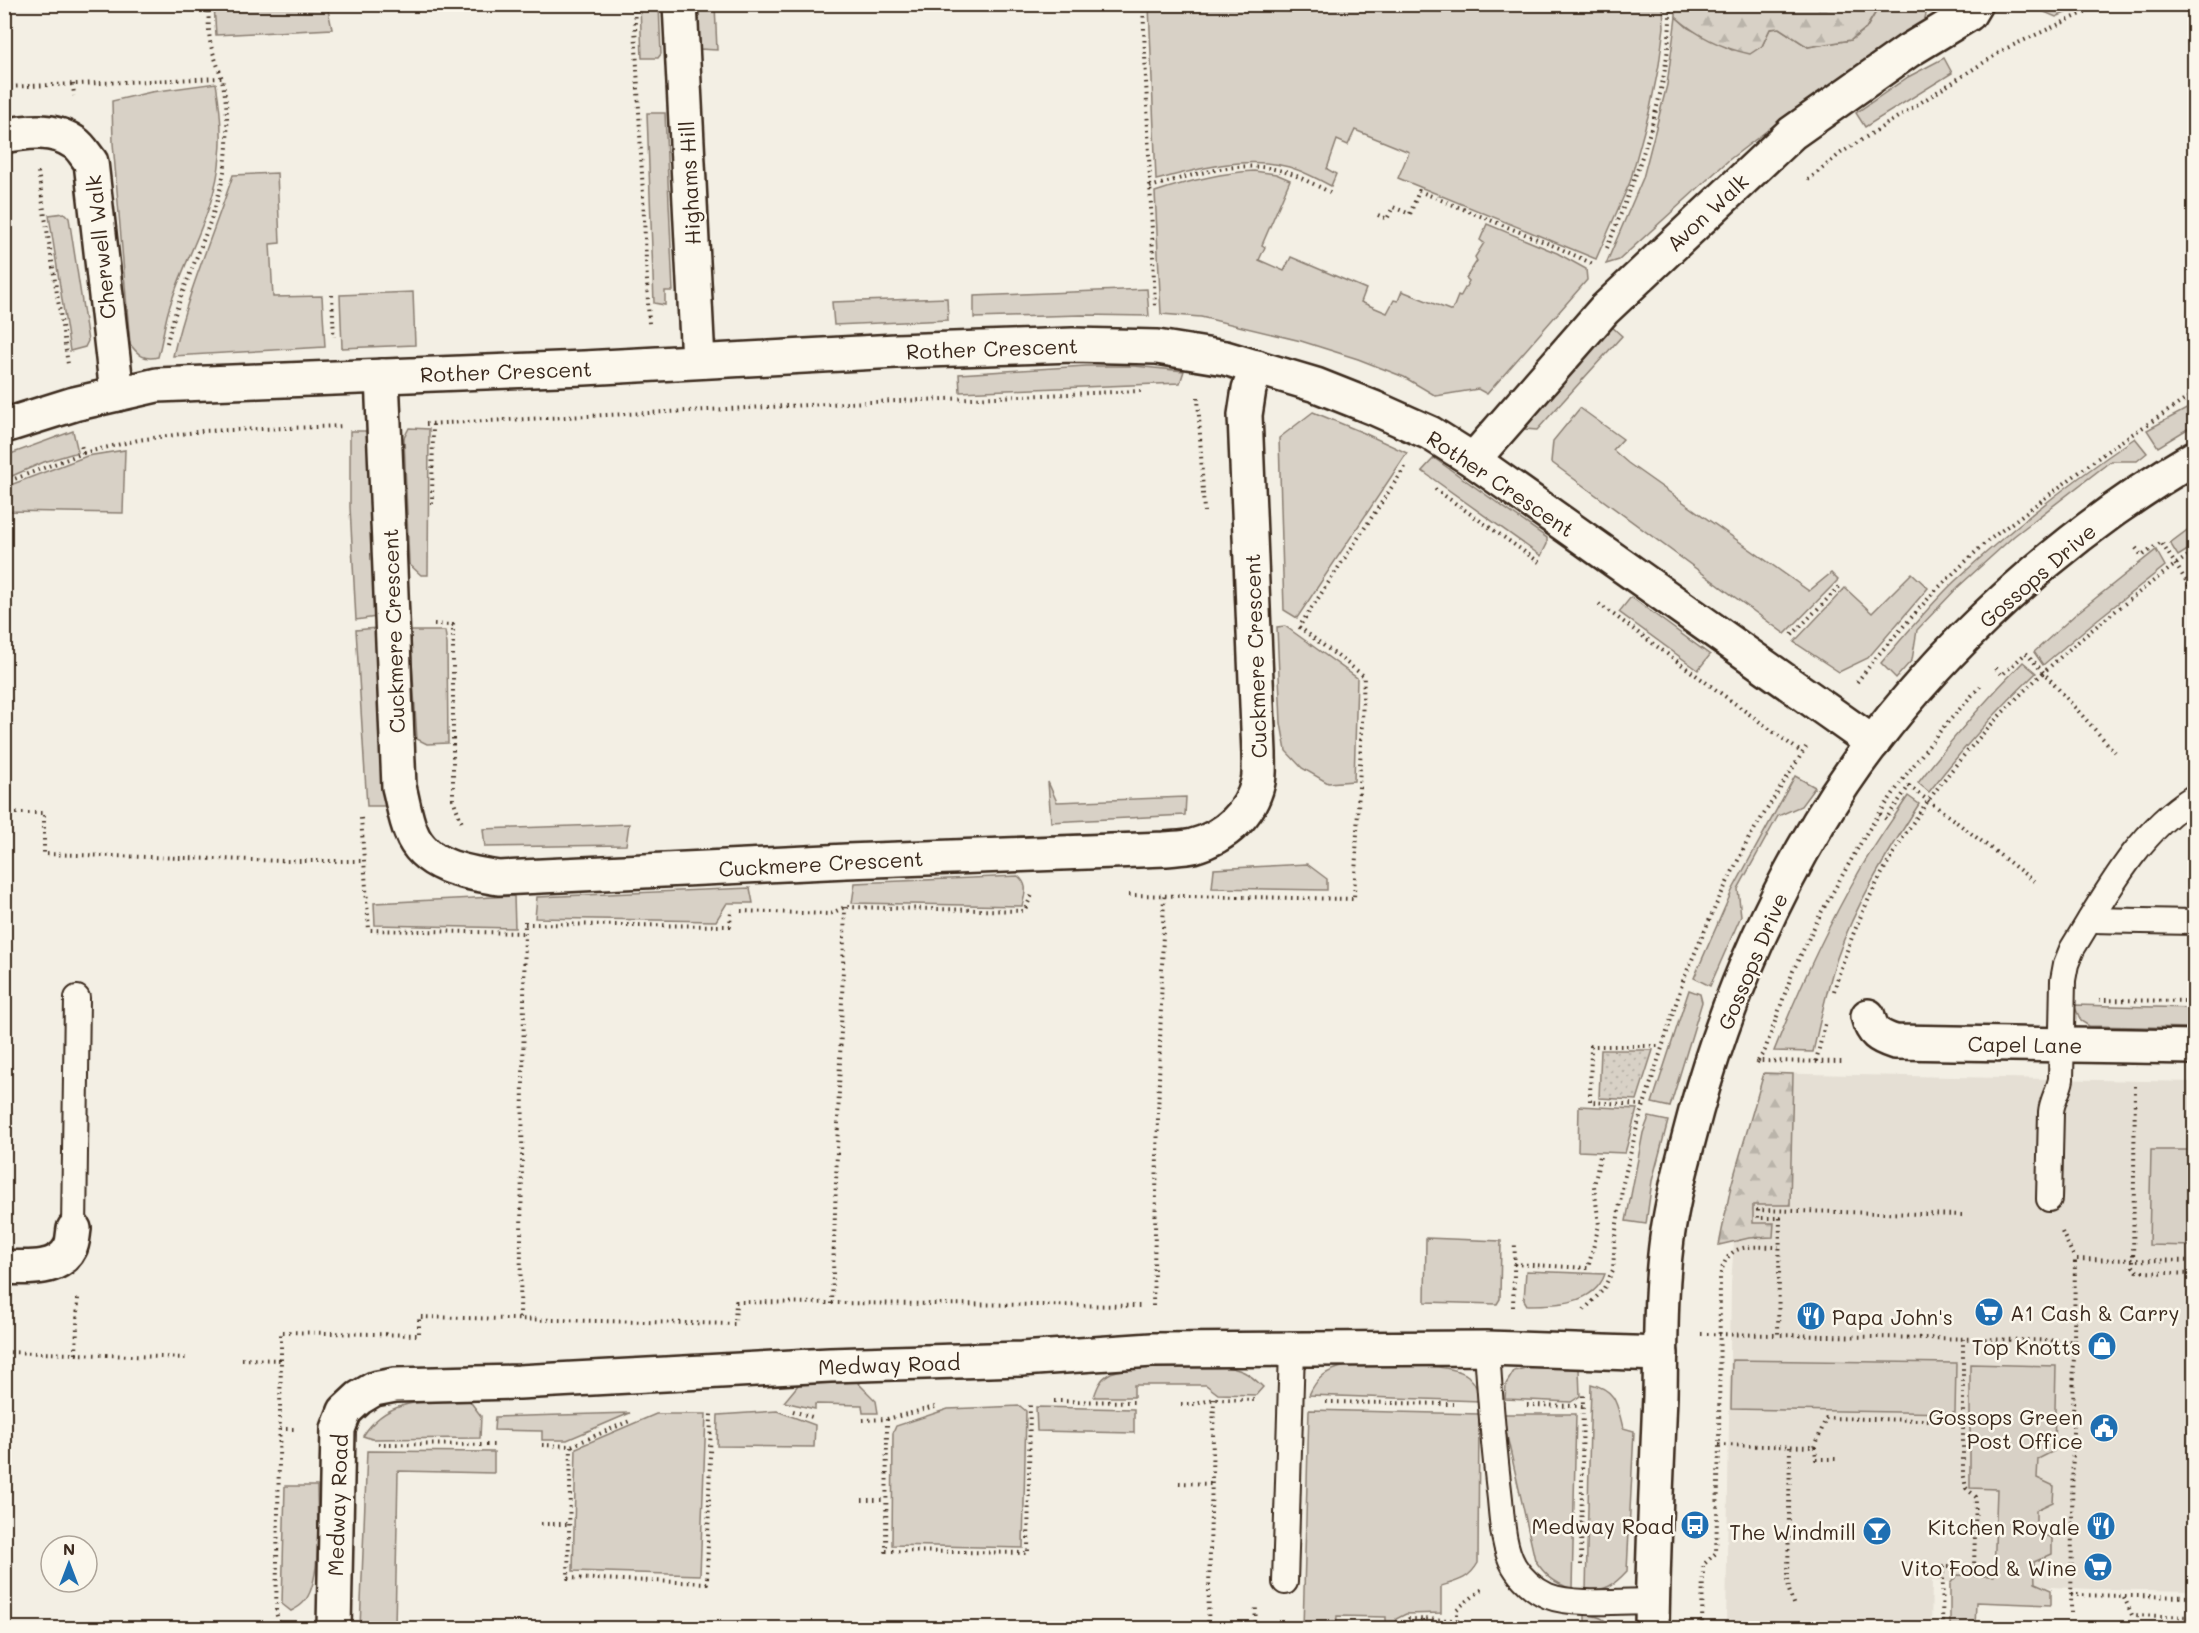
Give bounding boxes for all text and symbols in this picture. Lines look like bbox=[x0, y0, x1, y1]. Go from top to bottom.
street label: Highams Hill bbox=[672, 120, 706, 246]
street label: Avon Walk bbox=[1660, 167, 1754, 257]
street label: Cherwell Walk bbox=[79, 174, 121, 320]
street label: Rother Crescent bbox=[905, 332, 1079, 364]
street label: Rother Crescent bbox=[419, 355, 593, 387]
street label: Rother Crescent bbox=[1422, 424, 1580, 542]
street label: Gossops Drive bbox=[1973, 517, 2101, 633]
street label: Cuckmere Crescent bbox=[376, 528, 410, 734]
street label: Cuckmere Crescent bbox=[1238, 553, 1272, 759]
street label: Cuckmere Crescent bbox=[718, 844, 924, 882]
street label: Gossops Drive bbox=[1711, 888, 1793, 1034]
street label: Capel Lane bbox=[1967, 1030, 2083, 1058]
supermarket icon: A1 Cash & Carry bbox=[1973, 1296, 2005, 1328]
place label: A1 Cash & Carry bbox=[2010, 1299, 2180, 1326]
restaurant icon: Papa John's bbox=[1795, 1300, 1827, 1332]
place label: Papa John's bbox=[1832, 1303, 1953, 1330]
shop icon: Top Knotts bbox=[2086, 1330, 2118, 1362]
place label: Top Knotts bbox=[1972, 1333, 2081, 1360]
street label: Medway Road bbox=[817, 1348, 961, 1380]
place label: Gossops Green Post Office bbox=[1929, 1403, 2083, 1454]
public building icon: Gossops Green Post Office bbox=[2088, 1412, 2120, 1444]
street label: Medway Road bbox=[321, 1433, 353, 1577]
bus stop icon: Medway Road bbox=[1679, 1509, 1711, 1541]
restaurant icon: Kitchen Royale bbox=[2085, 1510, 2117, 1542]
place label: Medway Road bbox=[1532, 1512, 1674, 1539]
place label: Kitchen Royale bbox=[1928, 1513, 2080, 1540]
bar icon: The Windmill bbox=[1861, 1515, 1893, 1547]
place label: The Windmill bbox=[1729, 1518, 1856, 1545]
north arrow bbox=[39, 1534, 99, 1594]
text: N bbox=[63, 1538, 75, 1559]
supermarket icon: Vito Food & Wine bbox=[2082, 1551, 2114, 1583]
place label: Vito Food & Wine bbox=[1901, 1554, 2077, 1581]

